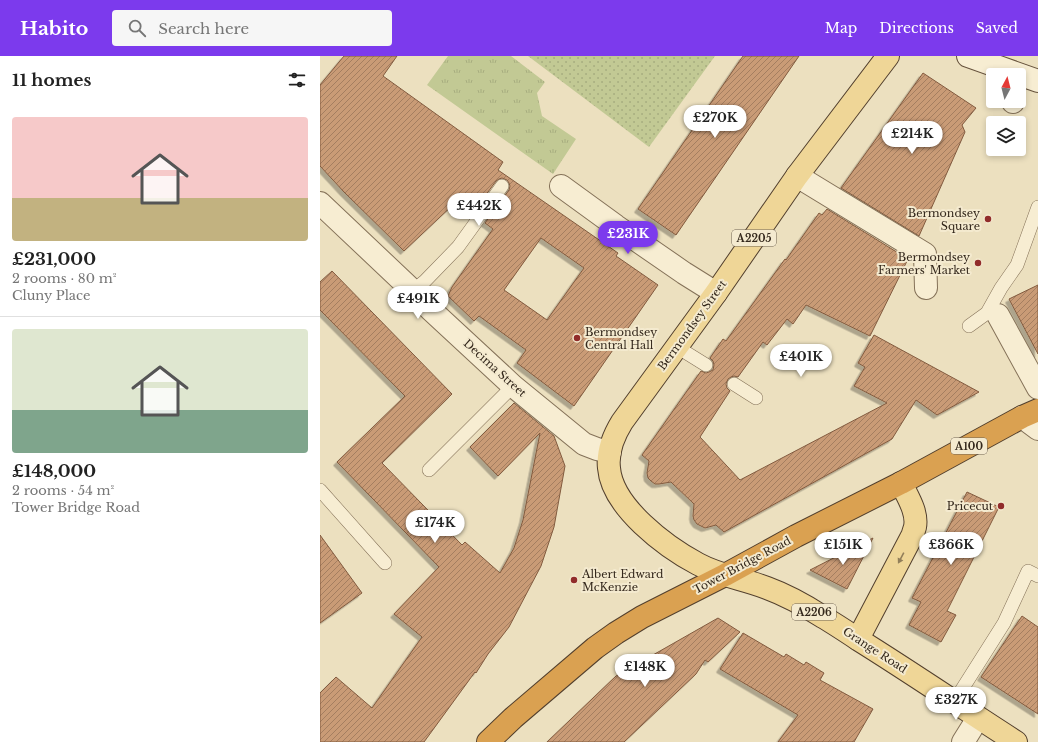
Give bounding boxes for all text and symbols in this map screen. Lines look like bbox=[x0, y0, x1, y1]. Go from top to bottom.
search box bbox=[112, 10, 392, 46]
text: Habito bbox=[20, 17, 88, 40]
icon: search bbox=[126, 17, 148, 39]
text: Search here bbox=[158, 19, 249, 38]
text: Map bbox=[825, 19, 857, 37]
text: Directions bbox=[879, 19, 954, 37]
text: Saved bbox=[976, 19, 1018, 37]
north arrow bbox=[986, 68, 1026, 108]
map controls bbox=[986, 68, 1026, 156]
icon: filters bbox=[286, 69, 308, 91]
text: 11 homes bbox=[12, 70, 91, 91]
pin: £270K bbox=[687, 105, 743, 139]
text: £270K bbox=[693, 109, 737, 126]
button: layers bbox=[986, 116, 1026, 156]
pin: £214K bbox=[884, 121, 940, 155]
text: £214K bbox=[891, 125, 933, 142]
icon: home bbox=[124, 143, 196, 215]
pin: £442K bbox=[451, 193, 507, 227]
text: £442K bbox=[456, 197, 502, 214]
place label: Bermondsey Square bbox=[908, 206, 980, 233]
marker: Bermondsey Square bbox=[983, 214, 993, 224]
pin: £231K bbox=[600, 221, 656, 255]
text: £231K bbox=[607, 225, 649, 242]
road number: A2205 bbox=[732, 230, 776, 246]
text: £231,000 bbox=[12, 249, 96, 270]
place label: Bermondsey Farmers' Market bbox=[878, 250, 971, 277]
marker: Bermondsey Farmers' Market bbox=[973, 258, 983, 268]
text: 2 rooms · 80 m² bbox=[12, 270, 116, 287]
street label: Bermondsey Street bbox=[655, 276, 730, 373]
pin: £491K bbox=[390, 286, 446, 320]
text: Cluny Place bbox=[12, 287, 90, 304]
text: £491K bbox=[397, 290, 439, 307]
place label: Bermondsey Central Hall bbox=[585, 325, 657, 352]
marker: Bermondsey Central Hall bbox=[572, 333, 582, 343]
street label: Decima Street bbox=[461, 336, 530, 400]
pin: £401K bbox=[773, 344, 829, 378]
text: £401K bbox=[779, 348, 823, 365]
icon: home bbox=[124, 355, 196, 427]
road number: A100 bbox=[951, 438, 987, 454]
text: £148,000 bbox=[12, 461, 96, 482]
text: 2 rooms · 54 m² bbox=[12, 482, 114, 499]
text: Tower Bridge Road bbox=[12, 499, 140, 516]
place label: Pricecut bbox=[947, 499, 994, 513]
marker: Pricecut bbox=[996, 501, 1006, 511]
pin: £174K bbox=[407, 510, 463, 544]
text: £174K bbox=[415, 514, 455, 531]
pin: £151K bbox=[815, 532, 871, 566]
pin: £366K bbox=[923, 532, 979, 566]
street label: Tower Bridge Road bbox=[691, 533, 794, 597]
text: £151K bbox=[824, 536, 862, 553]
text: £366K bbox=[928, 536, 974, 553]
one-way arrow bbox=[898, 552, 904, 563]
place label: Albert Edward McKenzie bbox=[581, 567, 664, 594]
marker: Albert Edward McKenzie bbox=[569, 575, 579, 585]
road number: A2206 bbox=[792, 604, 836, 620]
street label: Grange Road bbox=[840, 624, 910, 676]
pin: £148K bbox=[617, 654, 673, 688]
text: £148K bbox=[624, 658, 666, 675]
pin: £327K bbox=[928, 687, 984, 721]
text: £327K bbox=[934, 691, 978, 708]

